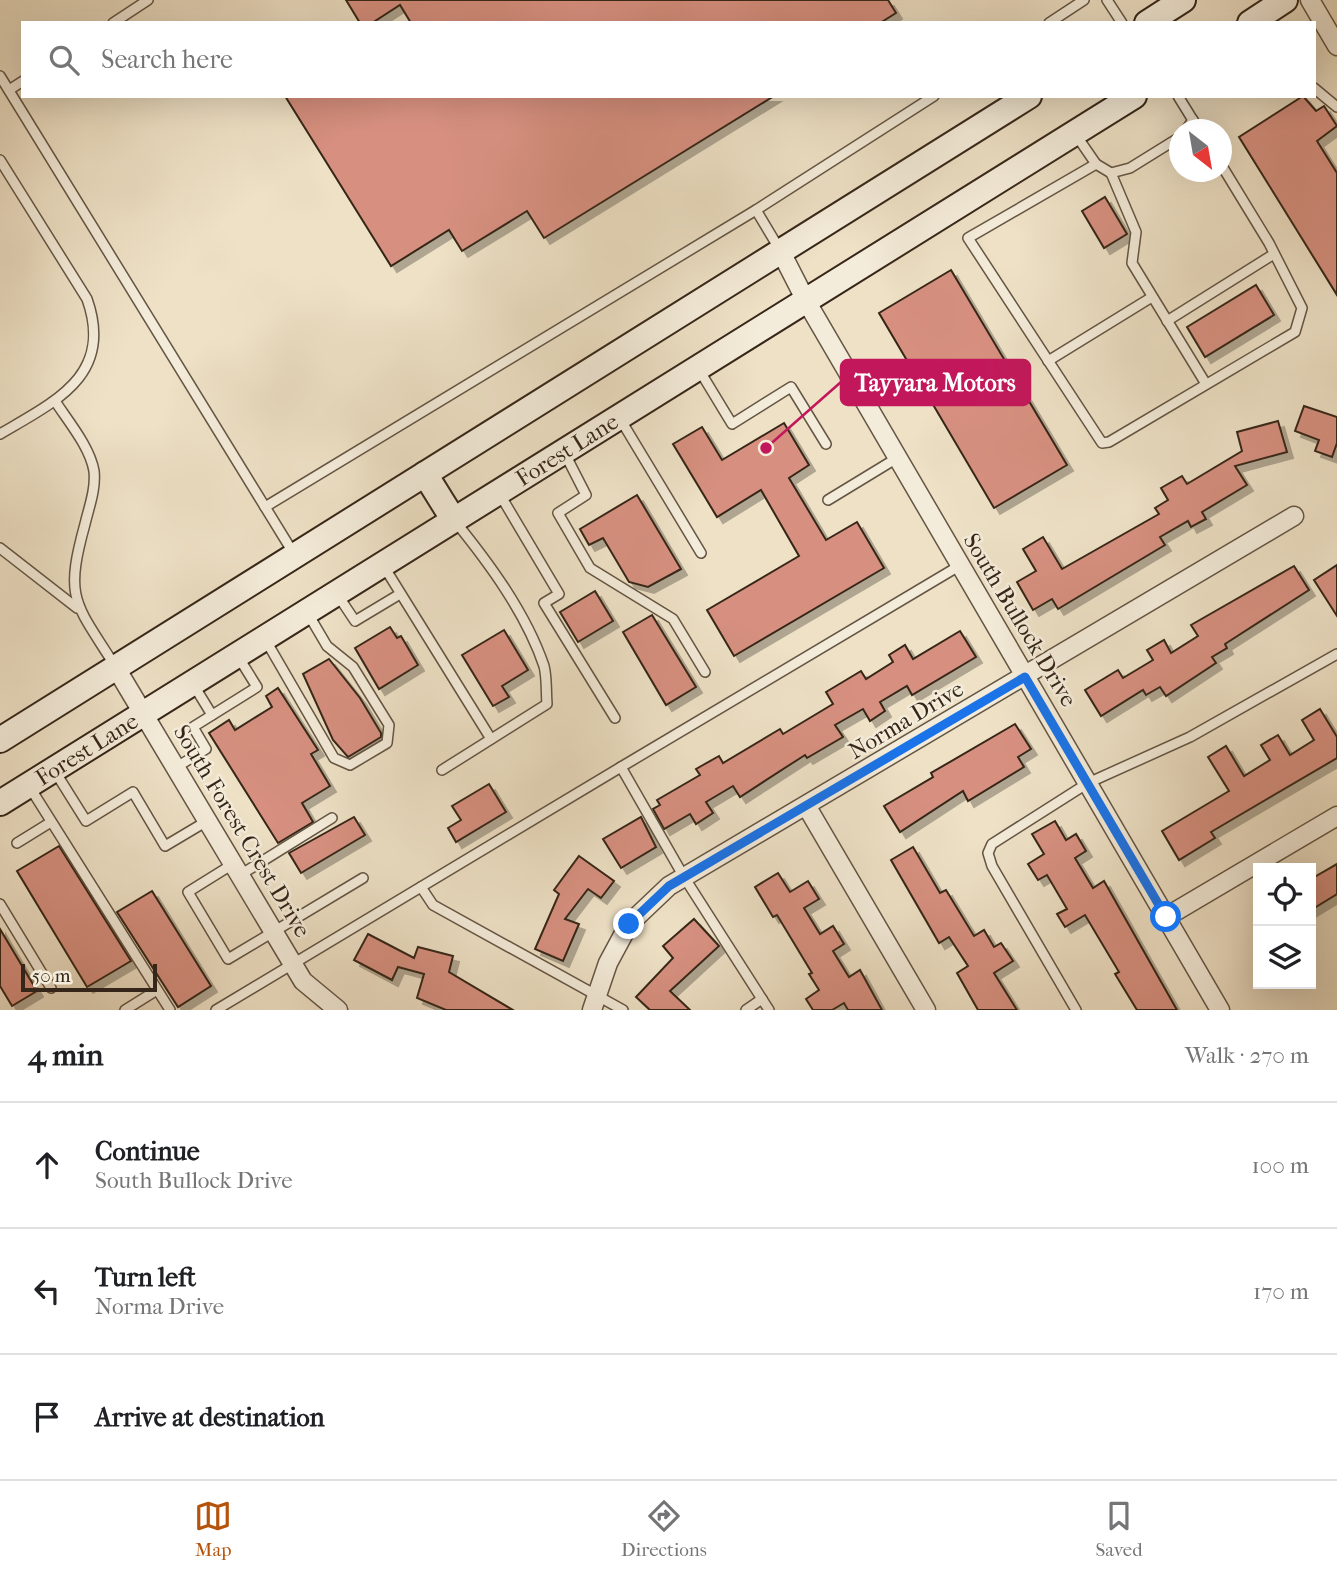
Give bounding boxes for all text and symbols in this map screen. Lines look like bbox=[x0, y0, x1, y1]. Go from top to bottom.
search box bbox=[21, 21, 1316, 98]
icon: search bbox=[45, 41, 83, 79]
text: Search here bbox=[101, 44, 233, 75]
north arrow bbox=[1169, 119, 1232, 182]
callout: Tayyara Motors bbox=[841, 360, 1030, 405]
text: Tayyara Motors bbox=[853, 369, 1016, 397]
street label: Forest Lane bbox=[511, 408, 623, 492]
street label: South Bullock Drive bbox=[958, 528, 1082, 712]
street label: Norma Drive bbox=[844, 675, 968, 765]
street label: Forest Lane bbox=[30, 707, 143, 791]
street label: South Forest Crest Drive bbox=[168, 720, 316, 942]
map controls bbox=[1253, 863, 1316, 989]
button: locate bbox=[1253, 863, 1316, 926]
route start bbox=[1150, 901, 1181, 932]
route end bbox=[613, 908, 644, 939]
button: layers bbox=[1253, 926, 1316, 989]
scale bar bbox=[21, 961, 158, 993]
text: 50 m bbox=[32, 965, 71, 987]
text: 4 min bbox=[28, 1038, 103, 1073]
text: Walk · 270 m bbox=[1185, 1042, 1309, 1069]
text: Continue bbox=[95, 1136, 200, 1167]
icon: ahead bbox=[28, 1146, 66, 1184]
text: 100 m bbox=[1251, 1152, 1309, 1179]
text: South Bullock Drive bbox=[95, 1167, 293, 1194]
text: Turn left bbox=[95, 1262, 196, 1293]
icon: left bbox=[28, 1272, 66, 1310]
text: 170 m bbox=[1253, 1278, 1309, 1305]
text: Norma Drive bbox=[95, 1293, 224, 1320]
icon: arrive bbox=[28, 1398, 66, 1436]
text: Arrive at destination bbox=[95, 1402, 325, 1433]
tab: Map bbox=[194, 1497, 232, 1561]
tab: Directions bbox=[621, 1497, 707, 1561]
tab: Saved bbox=[1095, 1497, 1143, 1561]

